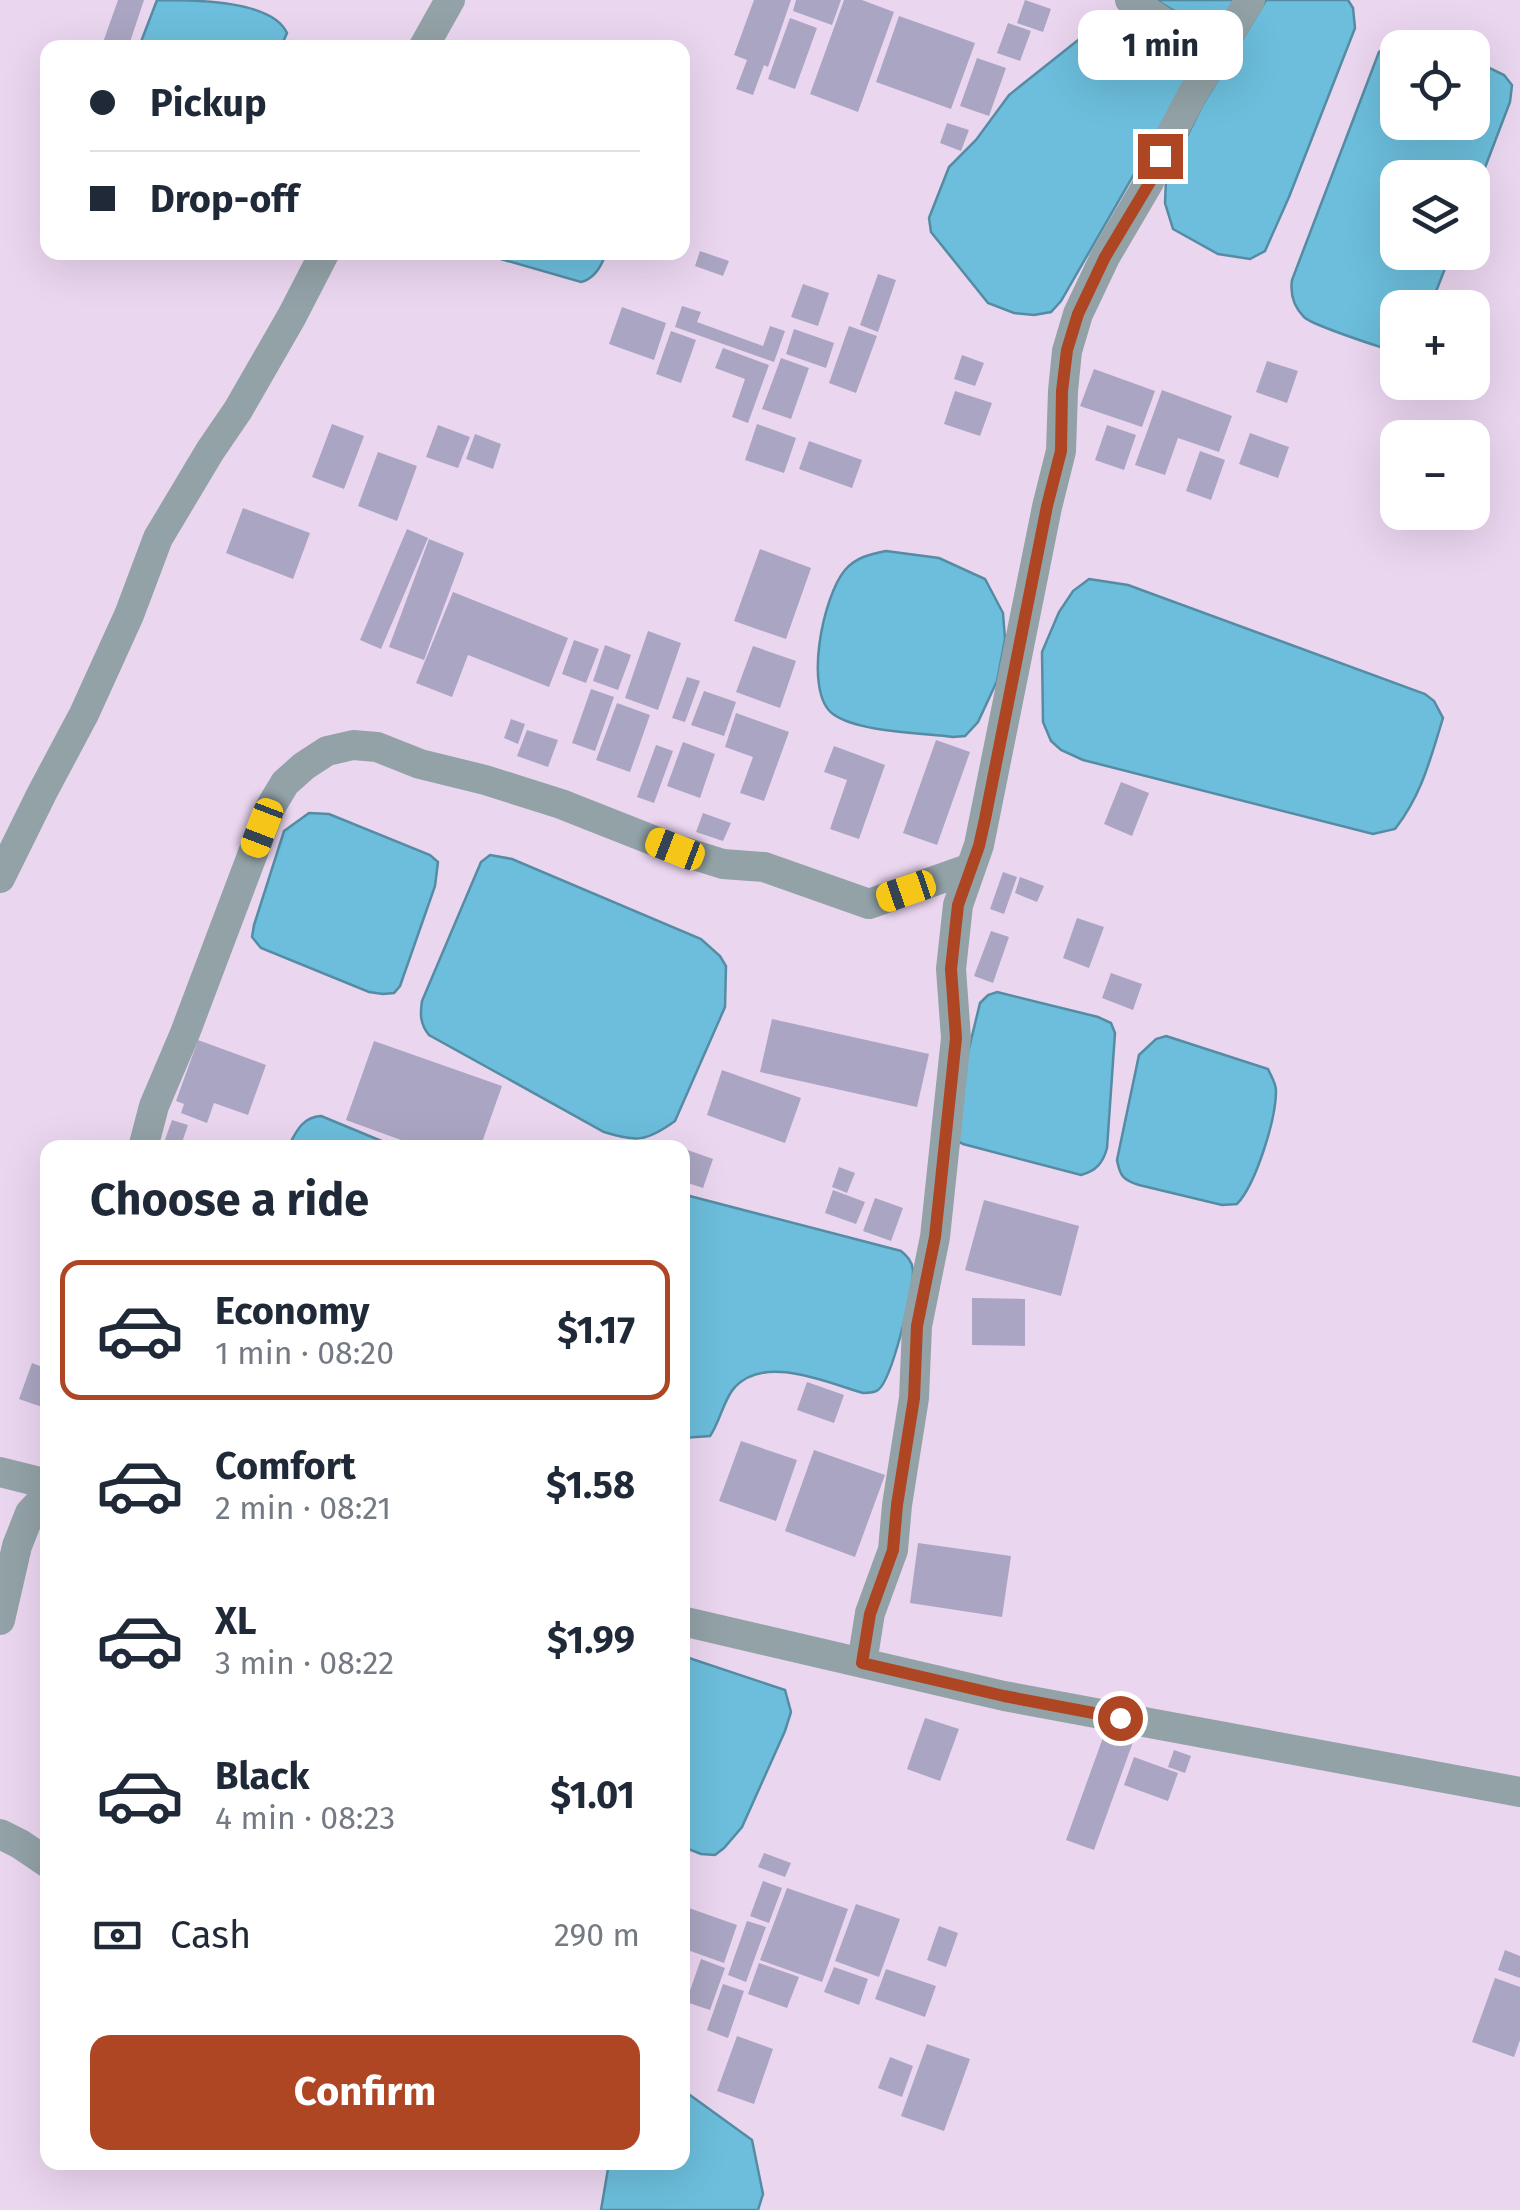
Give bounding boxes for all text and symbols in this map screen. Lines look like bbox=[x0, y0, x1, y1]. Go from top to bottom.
callout: 1 min bbox=[1078, 11, 1242, 81]
text: 1 min bbox=[1122, 26, 1199, 64]
map controls bbox=[1380, 30, 1490, 530]
button: locate bbox=[1380, 30, 1490, 140]
text: Pickup bbox=[150, 80, 267, 126]
route end bbox=[1138, 134, 1183, 179]
button: layers bbox=[1380, 160, 1490, 270]
text: Drop-off bbox=[150, 176, 298, 222]
button: + bbox=[1380, 290, 1490, 400]
button: − bbox=[1380, 420, 1490, 530]
car bbox=[237, 795, 287, 861]
car bbox=[642, 824, 708, 874]
car bbox=[873, 867, 939, 915]
text: Choose a ride bbox=[90, 1173, 369, 1227]
icon: car bbox=[95, 1285, 185, 1375]
text: Economy bbox=[215, 1288, 370, 1334]
text: $1.17 bbox=[557, 1307, 635, 1353]
text: 1 min · 08:20 bbox=[215, 1334, 394, 1372]
icon: car bbox=[95, 1440, 185, 1530]
text: Comfort bbox=[215, 1443, 356, 1489]
text: $1.58 bbox=[546, 1462, 635, 1508]
text: 2 min · 08:21 bbox=[215, 1489, 391, 1527]
icon: car bbox=[95, 1595, 185, 1685]
text: XL bbox=[215, 1598, 257, 1644]
text: $1.99 bbox=[547, 1617, 635, 1663]
text: 3 min · 08:22 bbox=[215, 1644, 394, 1682]
route start bbox=[1098, 1696, 1143, 1741]
icon: car bbox=[95, 1750, 185, 1840]
text: Black bbox=[215, 1753, 310, 1799]
text: $1.01 bbox=[550, 1772, 635, 1818]
text: 4 min · 08:23 bbox=[215, 1799, 395, 1837]
icon: cash bbox=[90, 1908, 145, 1963]
text: Cash bbox=[170, 1912, 251, 1958]
text: 290 m bbox=[554, 1916, 640, 1954]
button: Confirm bbox=[90, 2035, 640, 2150]

